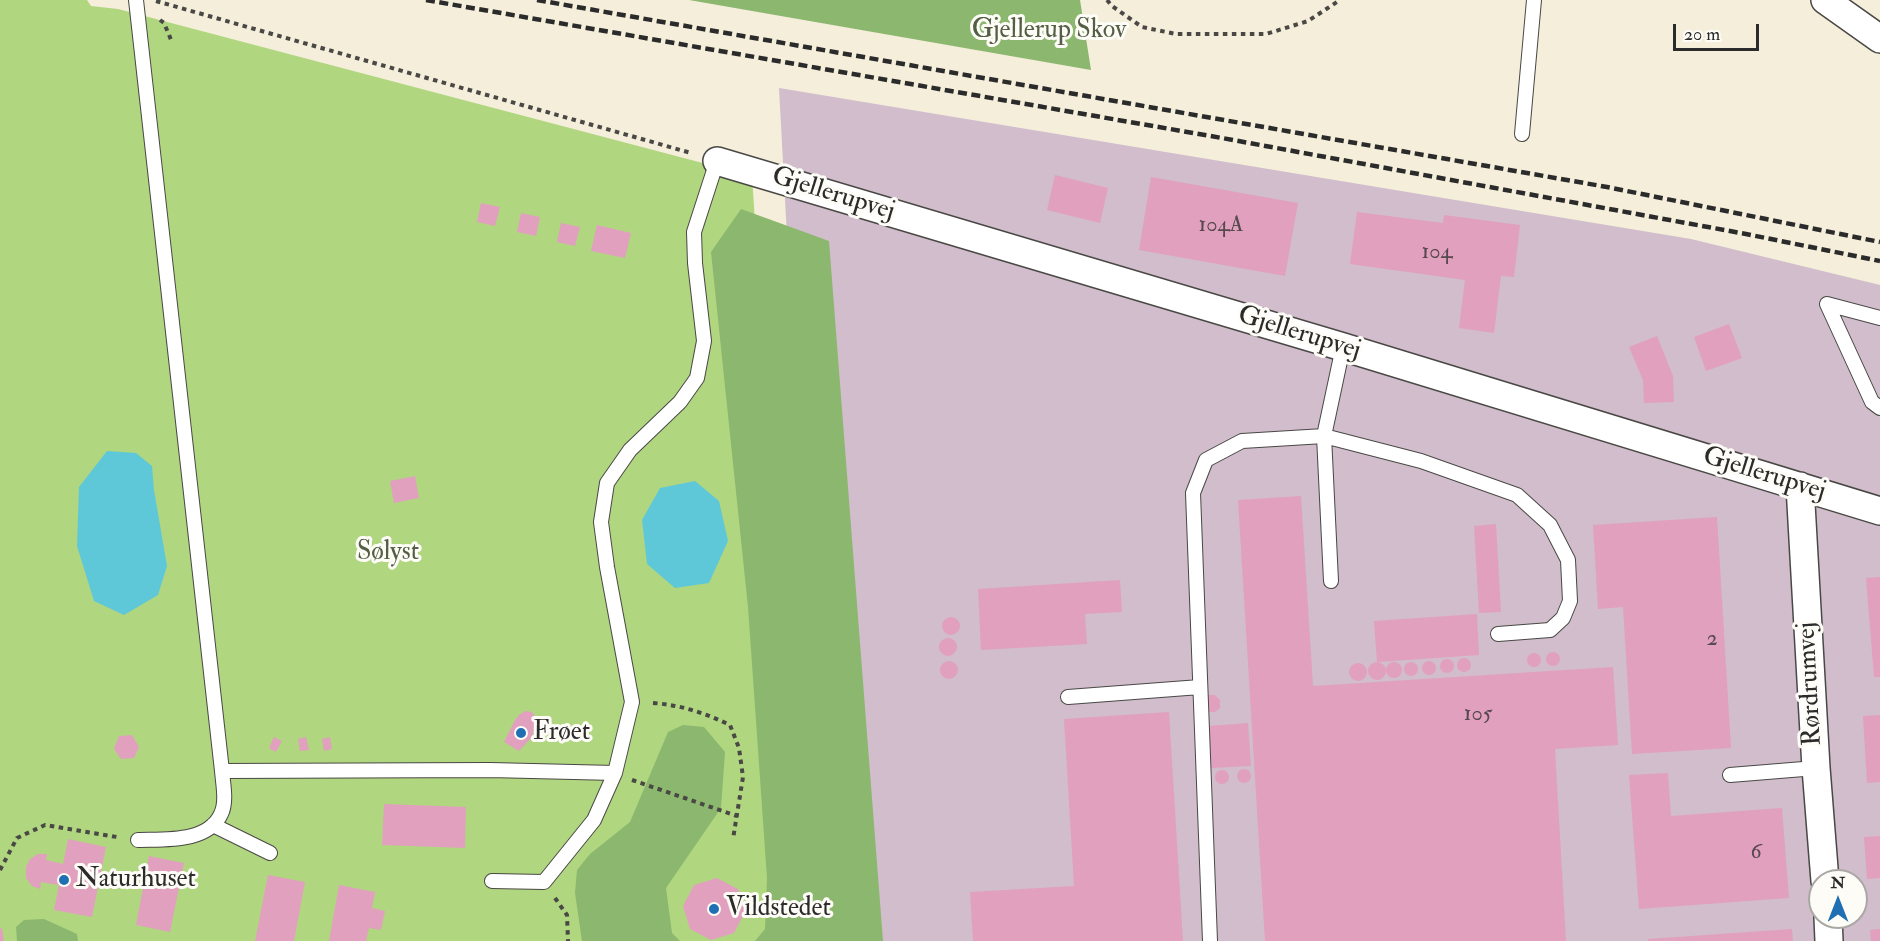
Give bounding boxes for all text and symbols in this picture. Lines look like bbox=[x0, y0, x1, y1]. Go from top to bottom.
scale bar bbox=[1676, 12, 1762, 50]
park label: Gjellerup Skov bbox=[972, 15, 1126, 47]
text: 20 m bbox=[1684, 23, 1720, 46]
street label: Gjellerupvej bbox=[768, 162, 898, 228]
house number: 104A bbox=[1199, 213, 1243, 239]
house number: 104 bbox=[1422, 240, 1452, 266]
street label: Gjellerupvej bbox=[1234, 301, 1364, 367]
street label: Gjellerupvej bbox=[1699, 442, 1829, 508]
park label: Sølyst bbox=[357, 537, 419, 569]
street label: Rørdrumvej bbox=[1792, 621, 1830, 747]
house number: 2 bbox=[1706, 627, 1718, 653]
house number: 105 bbox=[1464, 702, 1492, 728]
place label: Frøet bbox=[533, 717, 590, 749]
marker: Frøet bbox=[514, 726, 528, 740]
house number: 6 bbox=[1750, 840, 1762, 866]
place label: Naturhuset bbox=[76, 864, 196, 896]
north arrow bbox=[1808, 869, 1868, 929]
marker: Naturhuset bbox=[57, 873, 71, 887]
text: N bbox=[1831, 873, 1845, 893]
place label: Vildstedet bbox=[726, 893, 831, 925]
marker: Vildstedet bbox=[707, 902, 721, 916]

